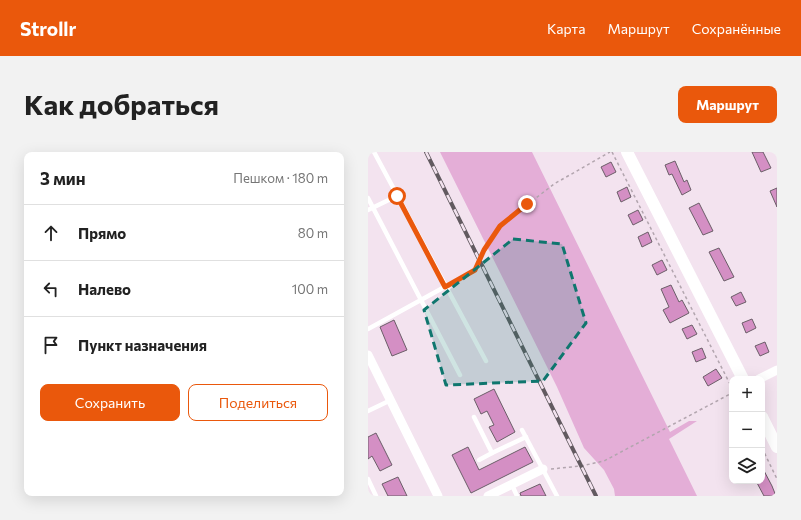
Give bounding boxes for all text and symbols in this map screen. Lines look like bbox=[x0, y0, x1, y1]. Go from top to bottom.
text: Strollr bbox=[20, 17, 76, 40]
text: Карта bbox=[547, 20, 585, 37]
text: Маршрут bbox=[607, 20, 670, 37]
text: Сохранённые bbox=[692, 20, 781, 37]
button: Маршрут bbox=[678, 86, 777, 123]
text: Как добраться bbox=[24, 87, 219, 121]
text: 3 мин bbox=[40, 168, 86, 189]
text: Пешком · 180 m bbox=[233, 170, 328, 186]
route start bbox=[388, 187, 406, 205]
route end bbox=[518, 195, 536, 213]
icon: ahead bbox=[40, 222, 62, 244]
text: Прямо bbox=[78, 224, 126, 242]
text: 80 m bbox=[298, 225, 328, 241]
icon: left bbox=[40, 278, 62, 300]
text: Налево bbox=[78, 280, 131, 298]
text: 100 m bbox=[292, 281, 328, 297]
icon: arrive bbox=[40, 334, 62, 356]
text: Пункт назначения bbox=[78, 336, 207, 354]
map controls bbox=[729, 376, 765, 484]
button: + bbox=[729, 376, 765, 412]
button: Сохранить bbox=[40, 384, 180, 421]
button: Поделиться bbox=[188, 384, 328, 421]
button: − bbox=[729, 412, 765, 448]
button: layers bbox=[729, 448, 765, 484]

